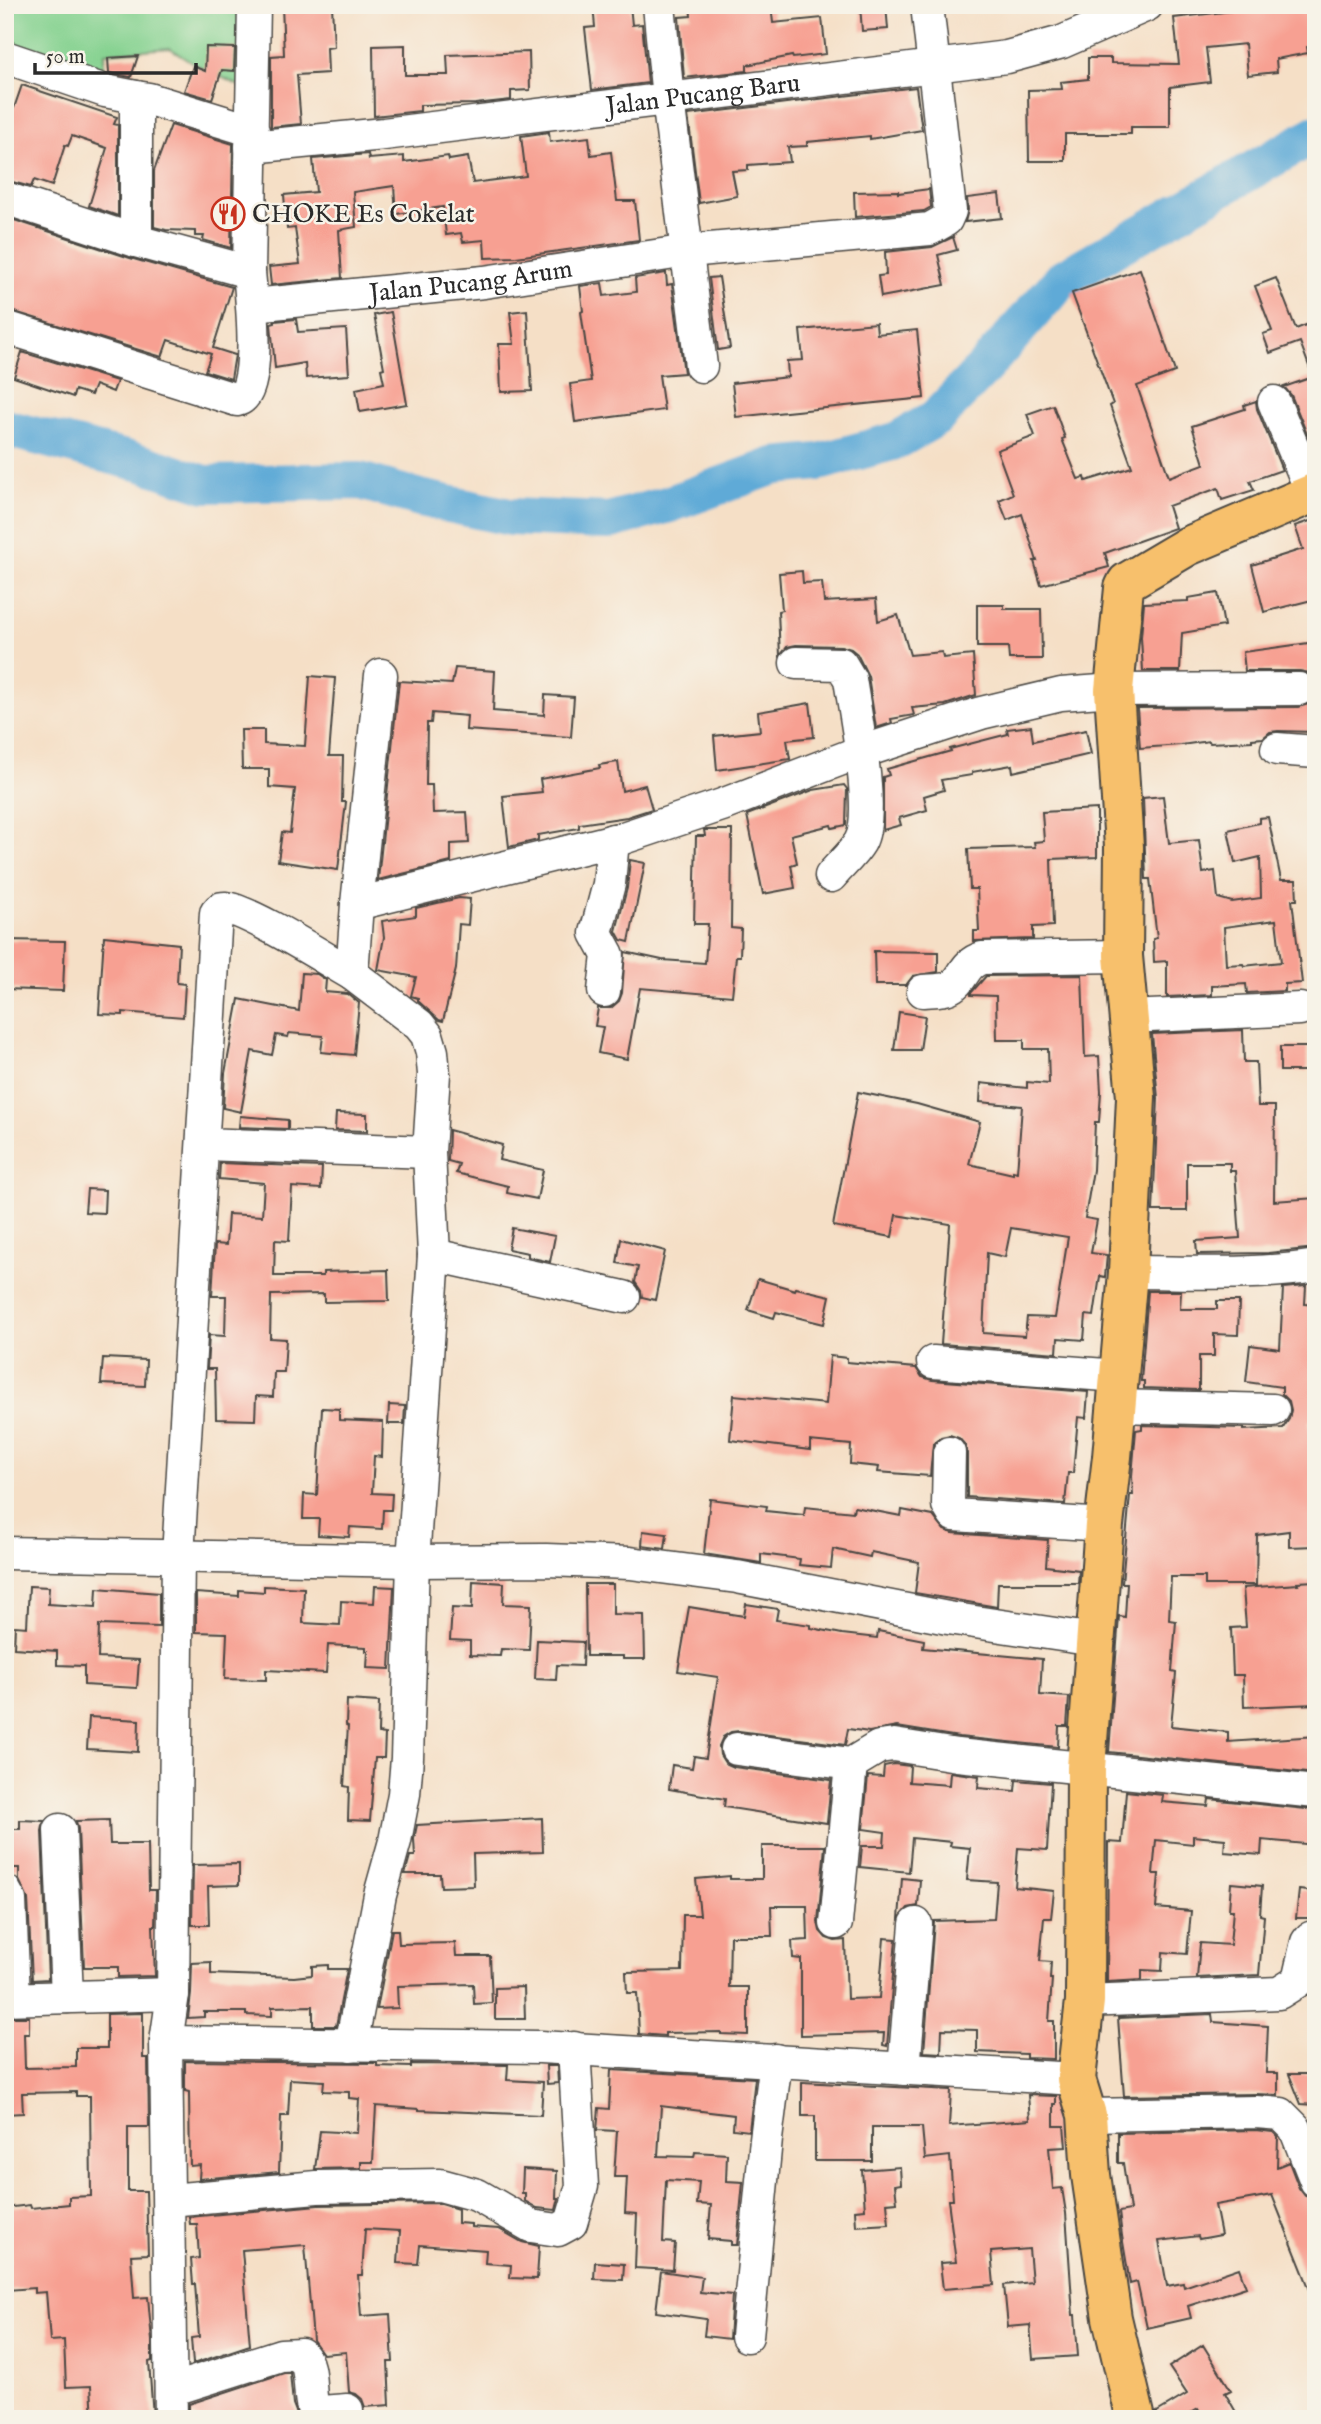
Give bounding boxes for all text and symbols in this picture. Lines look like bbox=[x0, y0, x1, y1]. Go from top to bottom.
scale bar bbox=[35, 32, 196, 76]
text: 50 m bbox=[46, 44, 85, 71]
street label: Jalan Pucang Baru bbox=[601, 66, 802, 123]
restaurant icon: CHOKE Es Cokelat bbox=[209, 195, 247, 233]
place label: CHOKE Es Cokelat bbox=[252, 198, 475, 231]
street label: Jalan Pucang Arum bbox=[365, 252, 575, 310]

